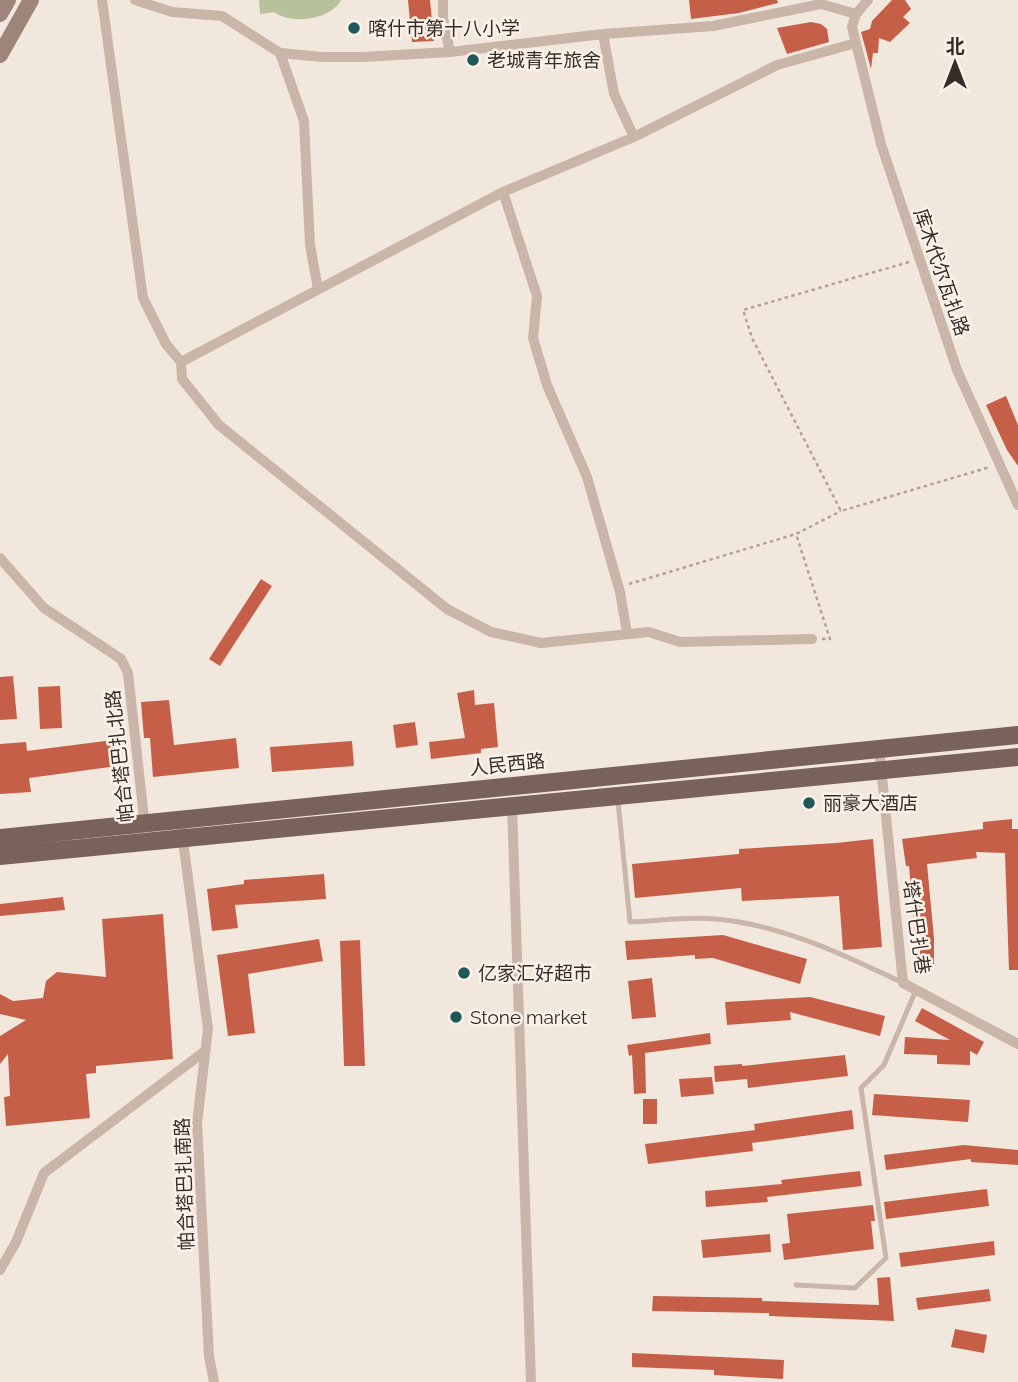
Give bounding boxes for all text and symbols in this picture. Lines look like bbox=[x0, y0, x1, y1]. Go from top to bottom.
place label: 喀什市第十八小学 bbox=[368, 17, 520, 39]
marker: 喀什市第十八小学 bbox=[346, 20, 362, 36]
north arrow bbox=[920, 28, 990, 98]
text: 北 bbox=[945, 35, 965, 57]
place label: 老城青年旅舍 bbox=[487, 49, 601, 71]
marker: 老城青年旅舍 bbox=[465, 52, 481, 68]
street label: 库木代尔瓦扎路 bbox=[910, 206, 974, 338]
street label: 帕合塔巴扎北路 bbox=[101, 689, 137, 823]
street label: 人民西路 bbox=[468, 749, 546, 779]
place label: 丽豪大酒店 bbox=[823, 792, 918, 814]
marker: 丽豪大酒店 bbox=[801, 795, 817, 811]
street label: 塔什巴扎巷 bbox=[899, 878, 935, 976]
place label: 亿家汇好超市 bbox=[478, 962, 592, 984]
marker: 亿家汇好超市 bbox=[456, 965, 472, 981]
place label: Stone market bbox=[470, 1006, 588, 1028]
marker: Stone market bbox=[448, 1009, 464, 1025]
street label: 帕合塔巴扎南路 bbox=[171, 1117, 197, 1251]

